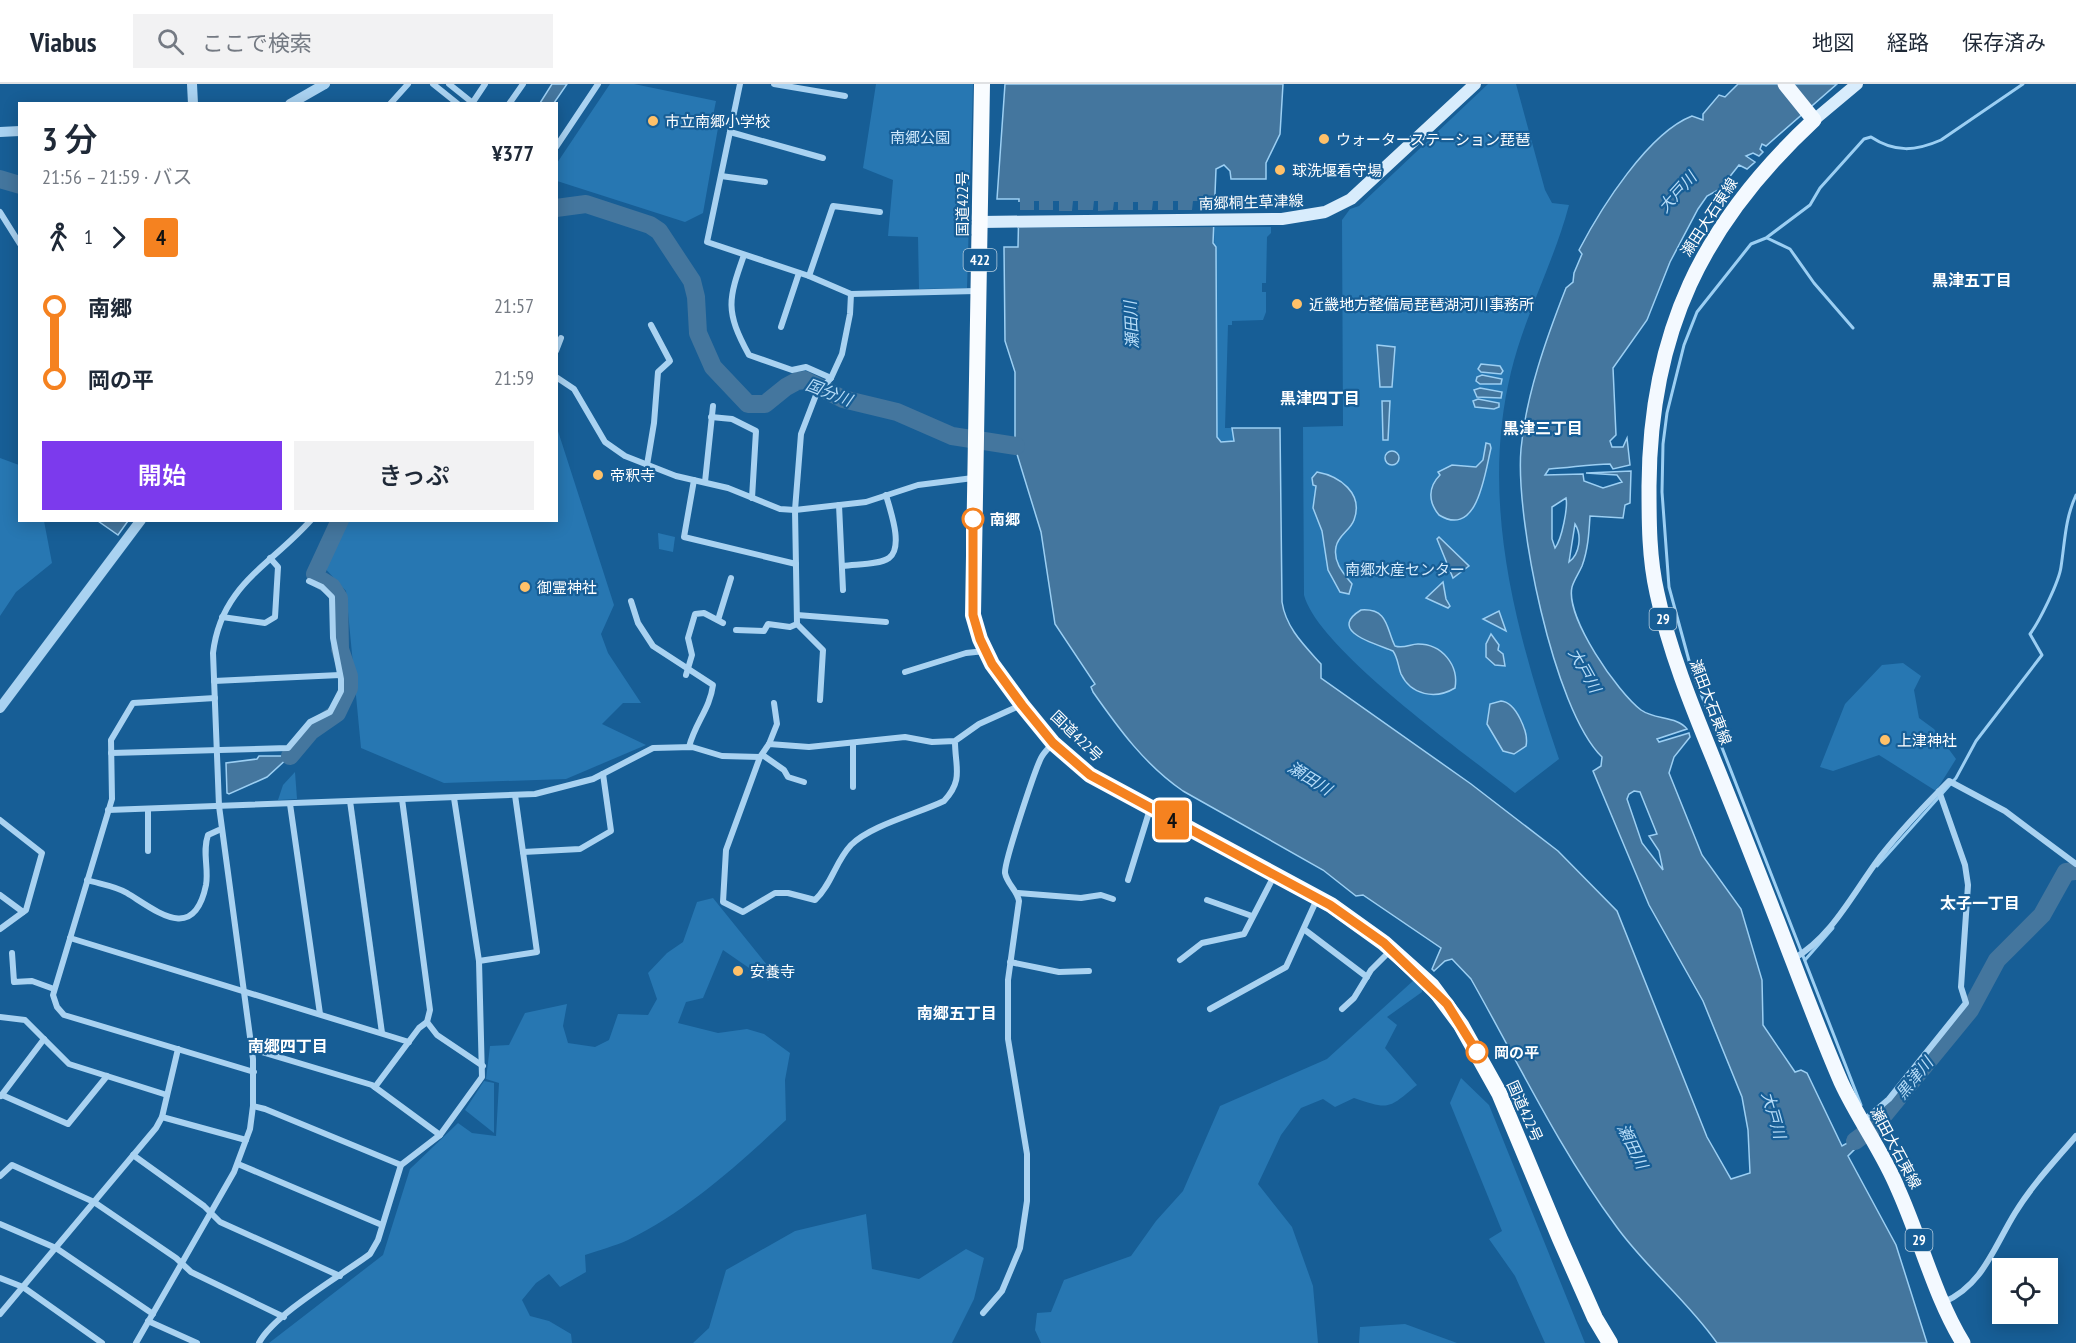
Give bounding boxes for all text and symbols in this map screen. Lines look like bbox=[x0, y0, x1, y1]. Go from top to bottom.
search box bbox=[133, 14, 553, 68]
text: Viabus bbox=[30, 23, 97, 60]
icon: search bbox=[154, 25, 187, 58]
text: ここで検索 bbox=[202, 29, 312, 57]
text: 地図 bbox=[1812, 29, 1854, 56]
text: 経路 bbox=[1887, 29, 1929, 56]
text: 保存済み bbox=[1962, 29, 2046, 56]
place label: 市立南郷小学校 bbox=[665, 112, 770, 131]
marker: 市立南郷小学校 bbox=[646, 114, 660, 128]
text: 3 分 bbox=[42, 117, 98, 160]
park label: 南郷公園 bbox=[890, 128, 950, 147]
place label: ウォーターステーション琵琶 bbox=[1336, 130, 1530, 149]
marker: ウォーターステーション琵琶 bbox=[1317, 132, 1331, 146]
text: ¥377 bbox=[492, 139, 534, 167]
place label: 球洗堰看守場 bbox=[1292, 161, 1382, 180]
marker: 球洗堰看守場 bbox=[1273, 163, 1287, 177]
text: 21:56 – 21:59 · バス bbox=[42, 164, 193, 190]
water label: 大戸川 bbox=[1654, 166, 1702, 217]
street label: 国道422号 bbox=[953, 171, 972, 237]
street label: 瀬田大石東線 bbox=[1677, 174, 1741, 260]
street label: 南郷桐生草津線 bbox=[1198, 191, 1304, 213]
icon: walk bbox=[42, 221, 75, 254]
icon: forward bbox=[102, 221, 135, 254]
text: 1 bbox=[84, 224, 93, 250]
text: 4 bbox=[156, 224, 166, 251]
road number: 422 bbox=[964, 249, 996, 271]
district label: 黒津五丁目 bbox=[1932, 270, 2012, 290]
text: 21:57 bbox=[494, 293, 534, 319]
text: 南郷 bbox=[88, 294, 132, 322]
place label: 近畿地方整備局琵琶湖河川事務所 bbox=[1309, 295, 1534, 314]
marker: 近畿地方整備局琵琶湖河川事務所 bbox=[1290, 297, 1304, 311]
water label: 瀬田川 bbox=[1120, 299, 1142, 349]
text: 21:59 bbox=[494, 365, 534, 391]
text: 岡の平 bbox=[88, 366, 154, 394]
water label: 国分川 bbox=[803, 374, 857, 411]
district label: 黒津四丁目 bbox=[1280, 388, 1360, 408]
district label: 黒津三丁目 bbox=[1503, 418, 1583, 438]
button: 開始 bbox=[42, 441, 282, 510]
button: きっぷ bbox=[294, 441, 534, 510]
place label: 帝釈寺 bbox=[610, 466, 655, 485]
marker: 帝釈寺 bbox=[591, 468, 605, 482]
marker: 南郷 bbox=[962, 508, 984, 530]
place label: 南郷 bbox=[990, 510, 1020, 529]
park label: 南郷水産センター bbox=[1345, 560, 1465, 579]
place label: 御霊神社 bbox=[537, 578, 597, 597]
marker: 御霊神社 bbox=[518, 580, 532, 594]
road number: 29 bbox=[1650, 608, 1676, 630]
water label: 大戸川 bbox=[1565, 644, 1606, 698]
street label: 瀬田大石東線 bbox=[1686, 657, 1736, 747]
street label: 国道422号 bbox=[1047, 706, 1107, 766]
place label: 上津神社 bbox=[1897, 731, 1957, 750]
marker: 上津神社 bbox=[1878, 733, 1892, 747]
water label: 瀬田川 bbox=[1284, 757, 1337, 800]
line badge: 4 bbox=[1152, 800, 1192, 840]
text: 4 bbox=[1167, 807, 1177, 834]
district label: 太子一丁目 bbox=[1940, 893, 2020, 913]
place label: 安養寺 bbox=[750, 962, 795, 981]
marker: 安養寺 bbox=[731, 964, 745, 978]
district label: 南郷五丁目 bbox=[917, 1003, 997, 1023]
district label: 南郷四丁目 bbox=[248, 1036, 328, 1056]
marker: 岡の平 bbox=[1466, 1041, 1488, 1063]
place label: 岡の平 bbox=[1494, 1043, 1539, 1062]
water label: 黒津川 bbox=[1891, 1052, 1938, 1103]
street label: 国道422号 bbox=[1503, 1077, 1547, 1145]
water label: 大戸川 bbox=[1758, 1089, 1791, 1143]
street label: 瀬田大石東線 bbox=[1866, 1104, 1926, 1192]
water label: 瀬田川 bbox=[1613, 1120, 1653, 1174]
road number: 29 bbox=[1906, 1229, 1932, 1251]
map controls bbox=[1992, 1258, 2058, 1324]
button: locate bbox=[1992, 1258, 2058, 1324]

